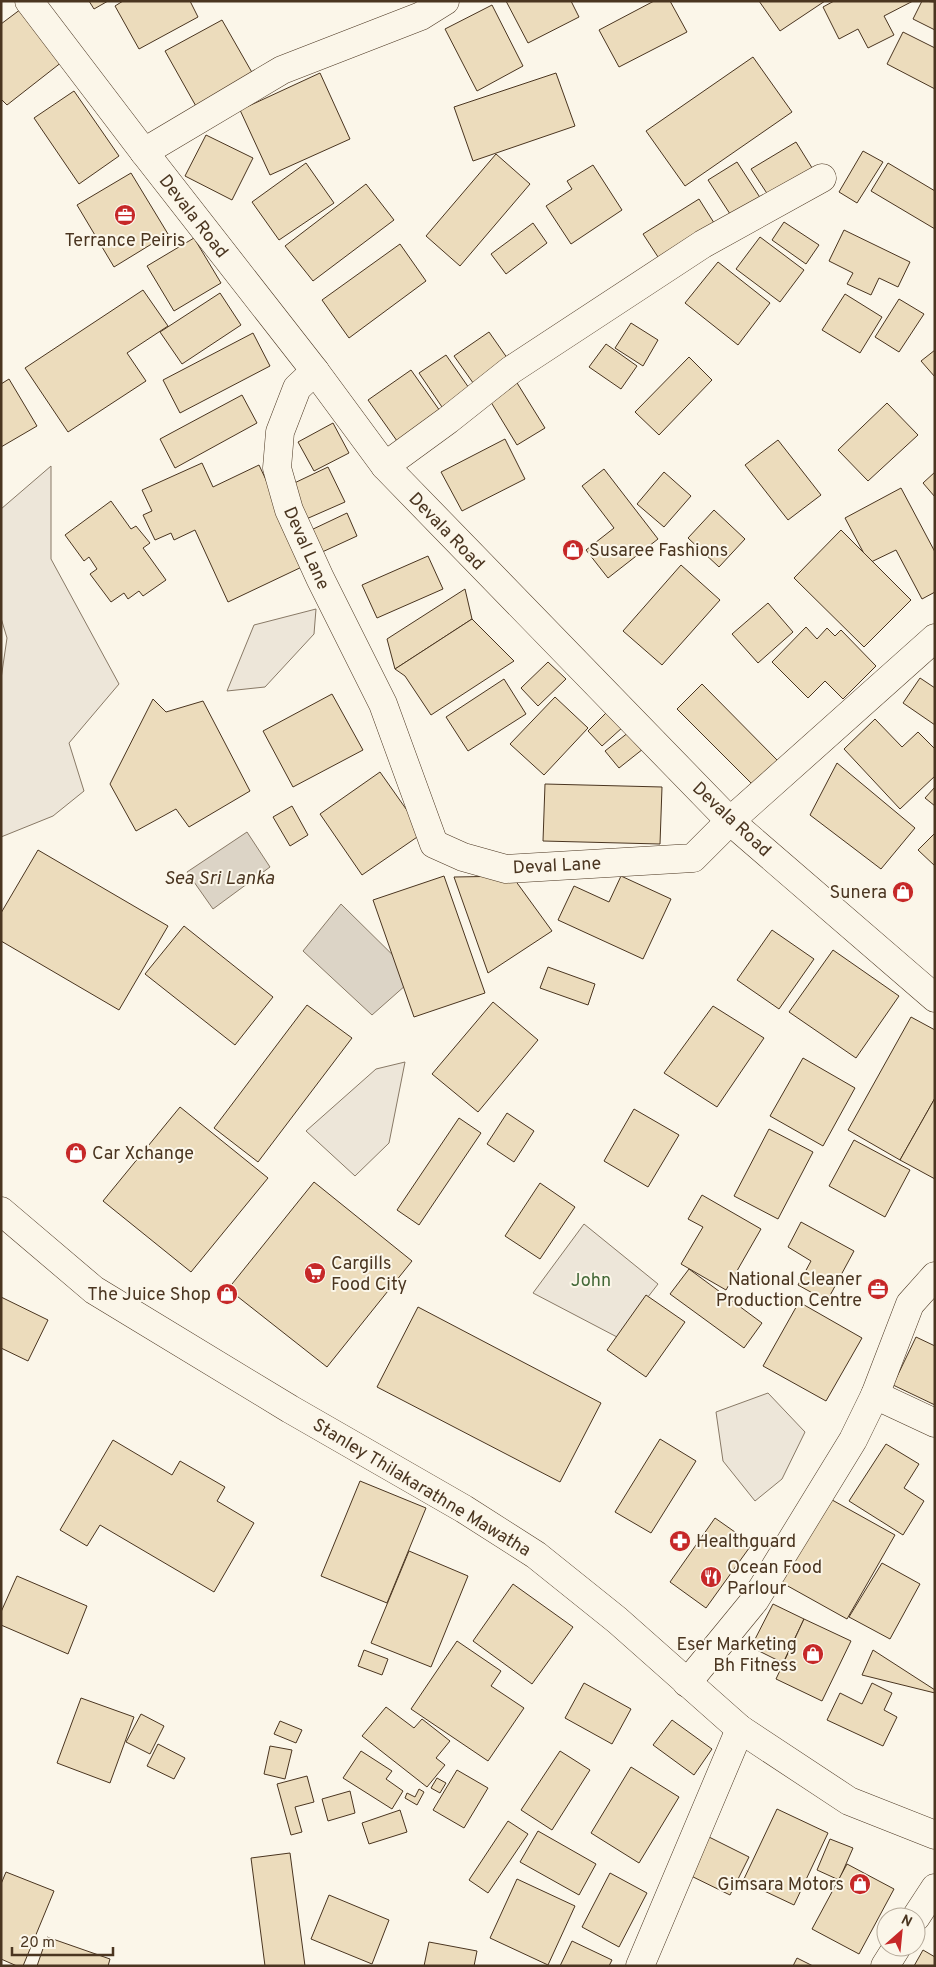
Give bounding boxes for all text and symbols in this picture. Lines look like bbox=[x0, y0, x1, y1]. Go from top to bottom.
street label: Devala Road bbox=[153, 171, 233, 263]
office icon: Terrance Peiris bbox=[113, 203, 137, 227]
place label: Terrance Peiris bbox=[64, 230, 186, 253]
street label: Devala Road bbox=[403, 488, 489, 576]
street label: Deval Lane bbox=[277, 503, 334, 594]
shop icon: Susaree Fashions bbox=[561, 538, 585, 562]
place label: Susaree Fashions bbox=[589, 540, 728, 563]
street label: Devala Road bbox=[687, 778, 775, 863]
street label: Deval Lane bbox=[512, 853, 602, 880]
water label: Sea Sri Lanka bbox=[164, 867, 275, 891]
shop icon: Sunera bbox=[891, 880, 915, 904]
place label: Sunera bbox=[830, 882, 887, 905]
shop icon: Car Xchange bbox=[64, 1141, 88, 1165]
place label: Car Xchange bbox=[92, 1143, 194, 1166]
place label: Cargills Food City bbox=[331, 1253, 407, 1297]
supermarket icon: Cargills Food City bbox=[303, 1261, 327, 1285]
place label: National Cleaner Production Centre bbox=[716, 1269, 862, 1313]
park label: John bbox=[571, 1270, 611, 1293]
office icon: National Cleaner Production Centre bbox=[866, 1277, 890, 1301]
shop icon: The Juice Shop bbox=[215, 1282, 239, 1306]
place label: The Juice Shop bbox=[87, 1284, 211, 1307]
street label: Stanley Thilakarathne Mawatha bbox=[308, 1414, 535, 1563]
pharmacy icon: Healthguard bbox=[668, 1529, 692, 1553]
place label: Healthguard bbox=[696, 1531, 796, 1554]
place label: Ocean Food Parlour bbox=[727, 1557, 822, 1601]
restaurant icon: Ocean Food Parlour bbox=[699, 1565, 723, 1589]
place label: Eser Marketing Bh Fitness bbox=[677, 1634, 797, 1678]
shop icon: Eser Marketing Bh Fitness bbox=[801, 1642, 825, 1666]
shop icon: Gimsara Motors bbox=[848, 1872, 872, 1896]
place label: Gimsara Motors bbox=[717, 1874, 844, 1897]
north arrow bbox=[876, 1907, 926, 1957]
text: N bbox=[898, 1912, 915, 1932]
scale bar bbox=[12, 1924, 114, 1956]
text: 20 m bbox=[20, 1934, 55, 1953]

